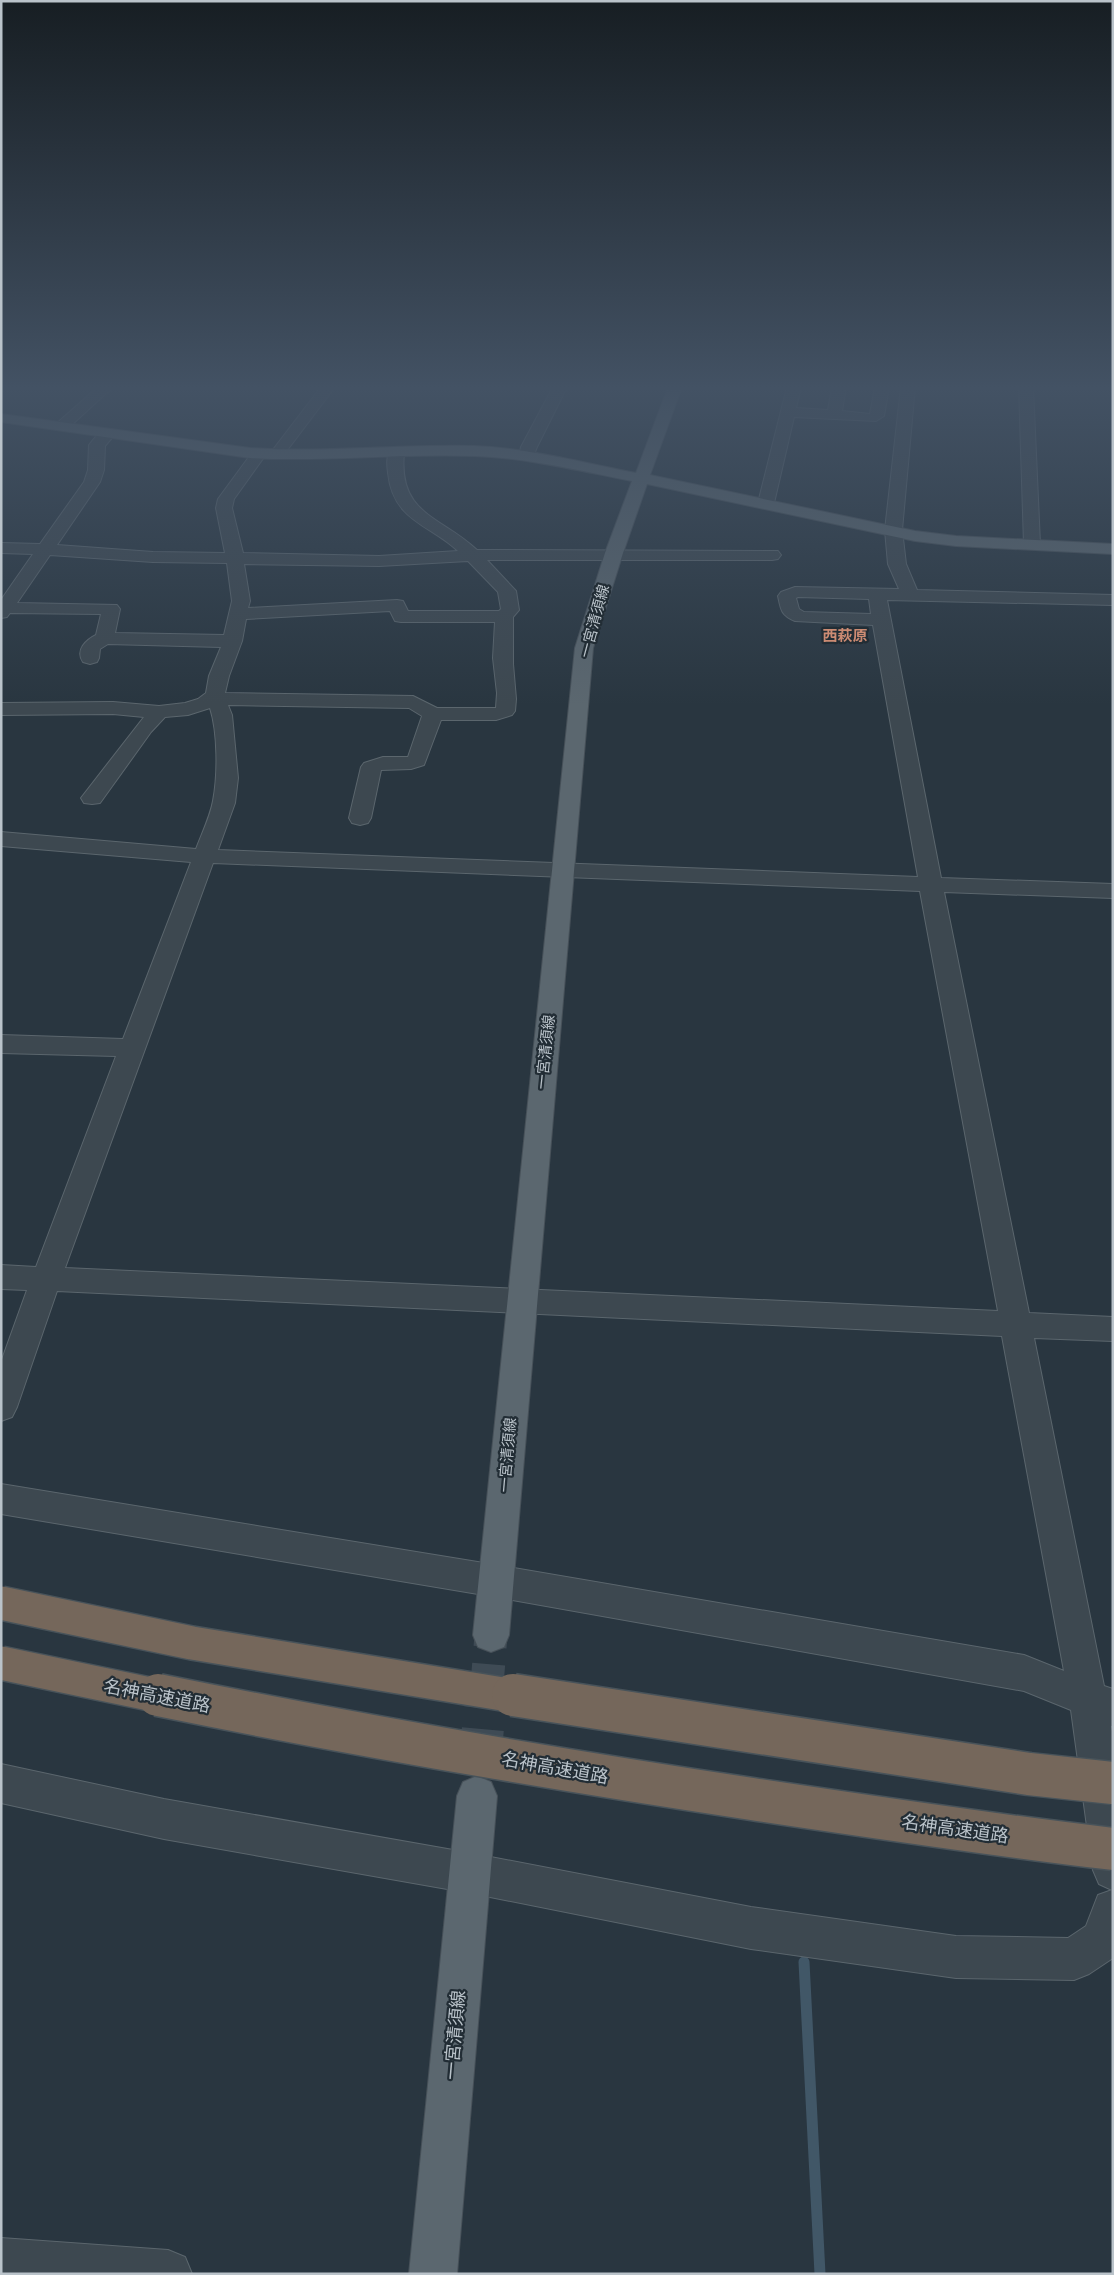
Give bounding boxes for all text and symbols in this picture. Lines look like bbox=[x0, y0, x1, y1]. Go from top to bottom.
street label: 一宮清須線 bbox=[576, 583, 612, 659]
district label: 西萩原 bbox=[822, 627, 868, 644]
street label: 一宮清須線 bbox=[533, 1014, 557, 1090]
street label: 一宮清須線 bbox=[495, 1417, 519, 1493]
street label: 名神高速道路 bbox=[102, 1676, 212, 1716]
street label: 名神高速道路 bbox=[500, 1749, 610, 1787]
street label: 名神高速道路 bbox=[900, 1812, 1010, 1846]
street label: 一宮清須線 bbox=[441, 1989, 469, 2081]

